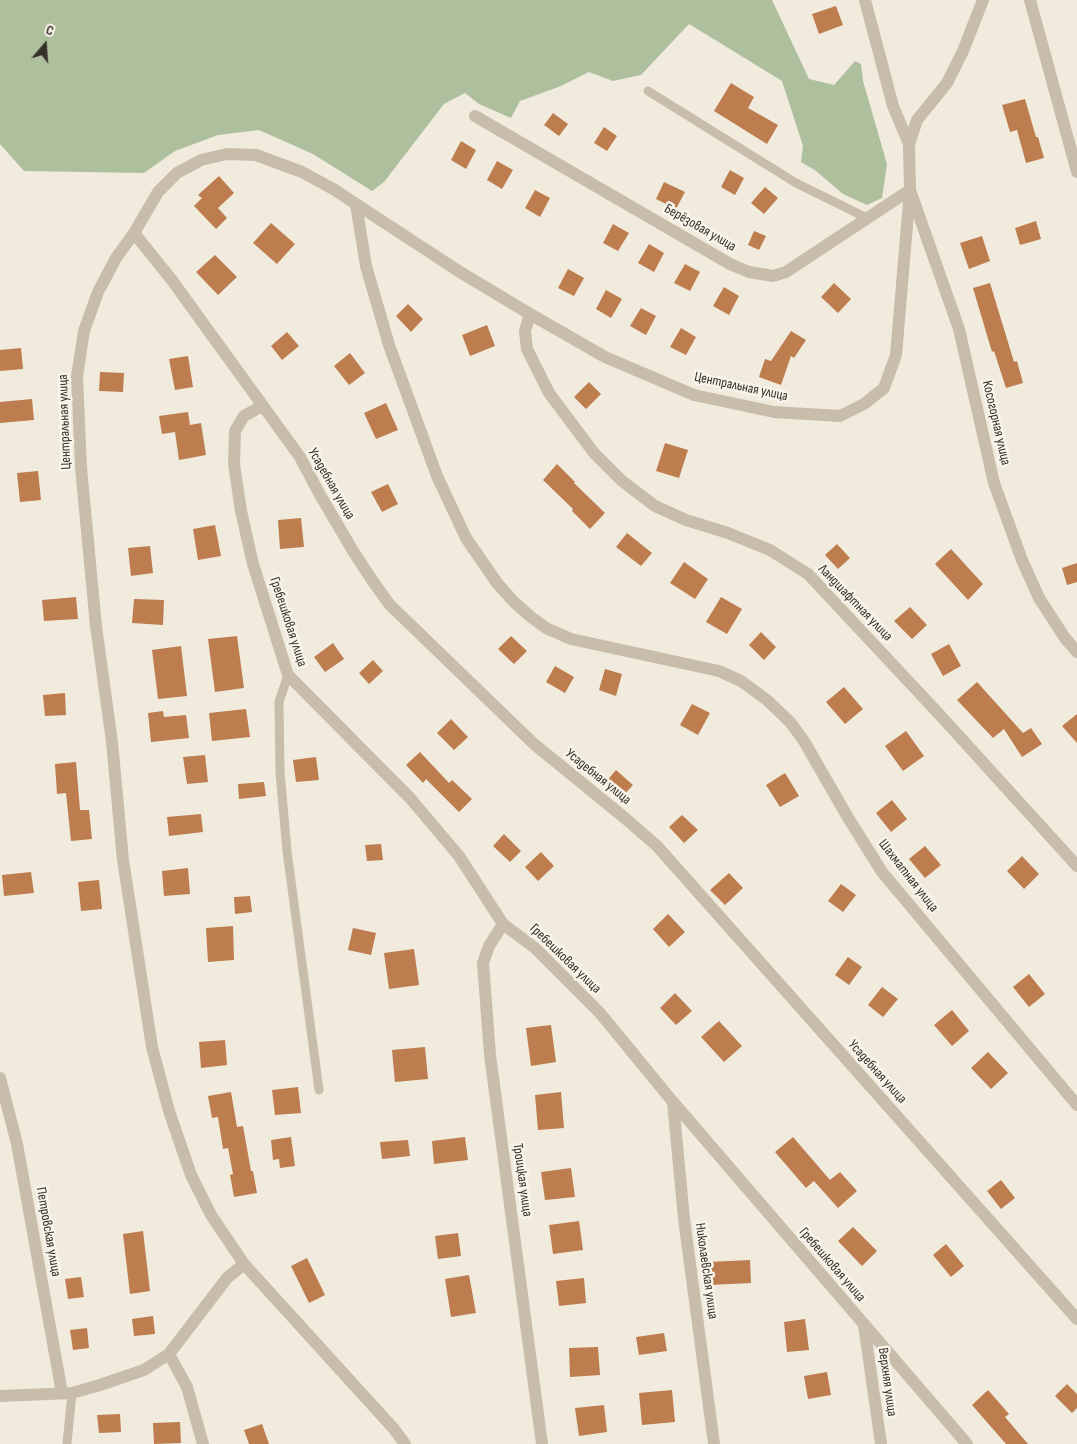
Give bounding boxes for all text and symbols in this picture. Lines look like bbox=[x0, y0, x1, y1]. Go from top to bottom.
north arrow bbox=[20, 20, 70, 70]
text: С bbox=[44, 21, 56, 39]
street label: Берёзовая улица bbox=[661, 201, 739, 255]
street label: Центральная улица bbox=[693, 369, 789, 405]
street label: Центральная улица bbox=[55, 374, 75, 470]
street label: Косогорная улица bbox=[978, 379, 1014, 467]
street label: Усадебная улица bbox=[304, 445, 358, 523]
street label: Ландшафтная улица bbox=[814, 561, 896, 645]
street label: Гребешковая улица bbox=[266, 575, 310, 669]
street label: Усадебная улица bbox=[562, 745, 634, 809]
street label: Шахматная улица bbox=[874, 836, 942, 916]
street label: Гребешковая улица bbox=[526, 921, 604, 997]
street label: Усадебная улица bbox=[844, 1037, 910, 1107]
street label: Троицкая улица bbox=[509, 1142, 535, 1218]
street label: Петровская улица bbox=[32, 1186, 64, 1278]
street label: Николаевская улица bbox=[691, 1222, 721, 1320]
street label: Гребешковая улица bbox=[795, 1224, 869, 1306]
street label: Верхняя улица bbox=[874, 1347, 900, 1417]

